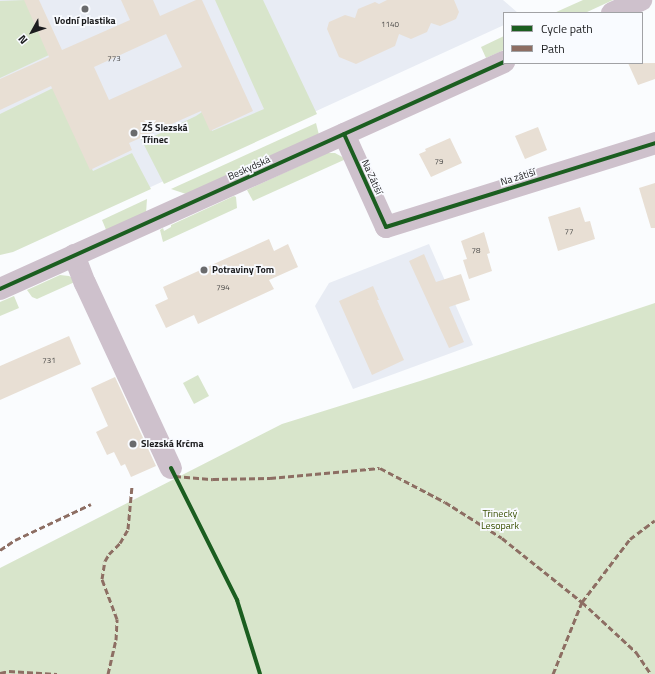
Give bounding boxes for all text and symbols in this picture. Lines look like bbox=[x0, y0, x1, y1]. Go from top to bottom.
marker: Vodní plastika bbox=[80, 4, 90, 14]
north arrow bbox=[12, 12, 52, 52]
legend bbox=[503, 12, 643, 64]
place label: Vodní plastika bbox=[54, 15, 116, 27]
text: Cycle path bbox=[541, 19, 593, 38]
house number: 1140 bbox=[381, 20, 399, 30]
text: N bbox=[14, 32, 31, 48]
text: Path bbox=[541, 39, 565, 58]
house number: 773 bbox=[107, 54, 121, 64]
place label: ZŠ Slezská Třinec bbox=[142, 121, 188, 144]
marker: ZŠ Slezská Třinec bbox=[129, 128, 139, 138]
street label: Beskydská bbox=[226, 153, 272, 183]
house number: 79 bbox=[435, 157, 443, 167]
street label: Na Zátiší bbox=[359, 158, 385, 196]
street label: Na zátiší bbox=[499, 166, 537, 188]
house number: 77 bbox=[565, 227, 573, 237]
house number: 78 bbox=[472, 246, 480, 256]
place label: Potraviny Tom bbox=[212, 264, 274, 276]
marker: Potraviny Tom bbox=[199, 265, 209, 275]
house number: 794 bbox=[216, 283, 230, 293]
house number: 731 bbox=[42, 356, 56, 366]
place label: Slezská Krčma bbox=[141, 438, 203, 450]
marker: Slezská Krčma bbox=[128, 439, 138, 449]
park label: Třinecký Lesopark bbox=[481, 507, 519, 530]

